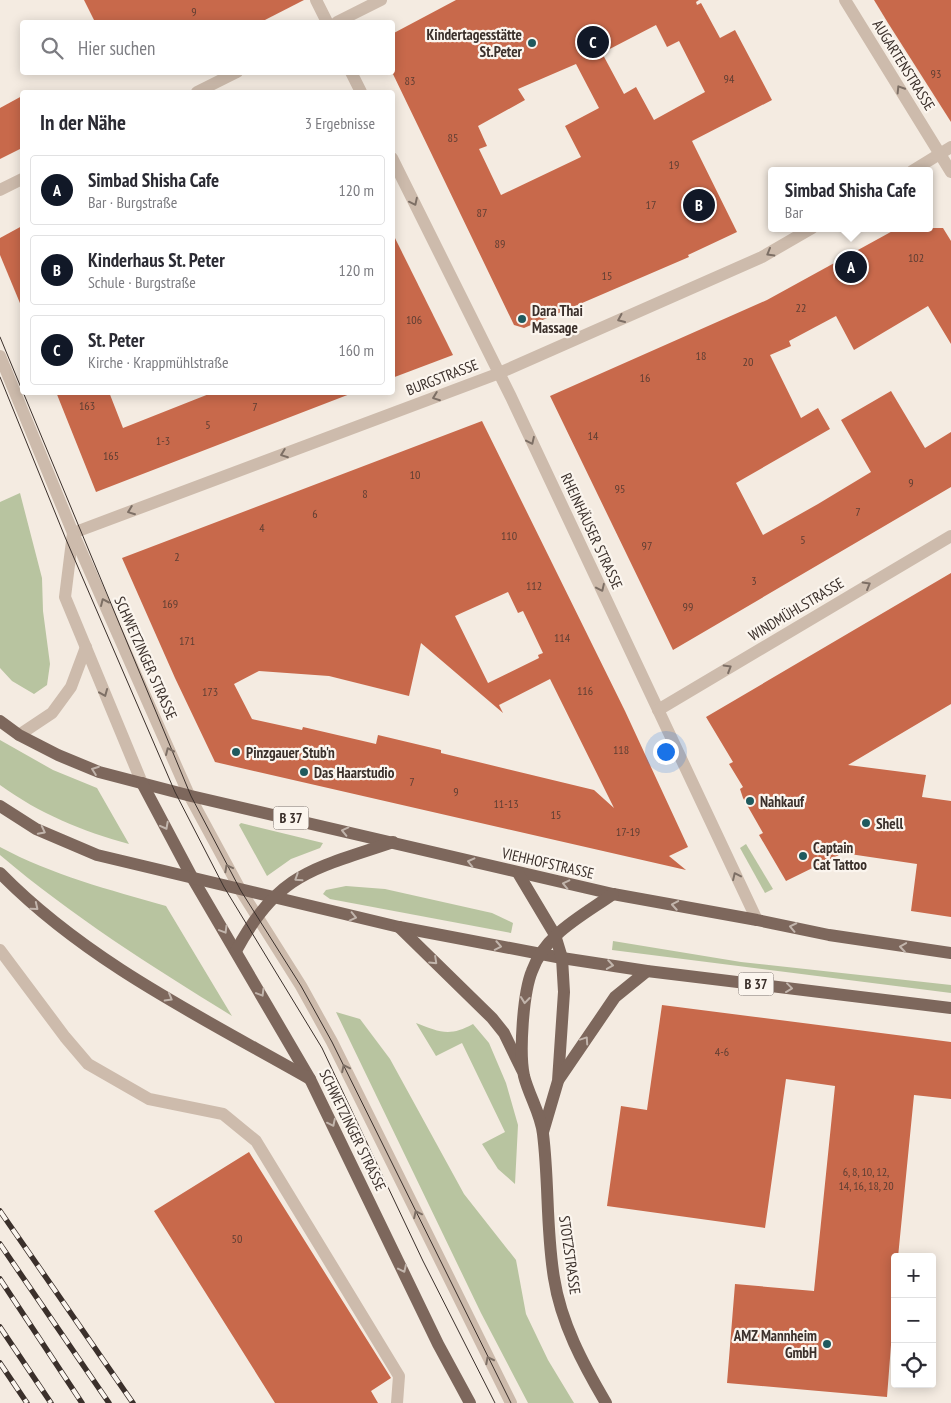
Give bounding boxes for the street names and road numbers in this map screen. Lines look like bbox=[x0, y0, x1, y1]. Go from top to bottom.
street label: AUGARTENSTRASSE bbox=[869, 16, 939, 114]
street label: BURGSTRASSE bbox=[403, 355, 481, 399]
street label: RHEINHÄUSER STRASSE bbox=[557, 470, 627, 592]
street label: WINDMÜHLSTRASSE bbox=[745, 573, 847, 645]
street label: SCHWETZINGER STRASSE bbox=[110, 593, 182, 723]
road number: B 37 bbox=[274, 806, 308, 830]
street label: VIEHHOFSTRASSE bbox=[499, 843, 596, 883]
road number: B 37 bbox=[738, 972, 774, 996]
street label: SCHWETZINGER STRASSE bbox=[315, 1066, 391, 1194]
street label: STOTZSTRASSE bbox=[555, 1214, 585, 1296]

